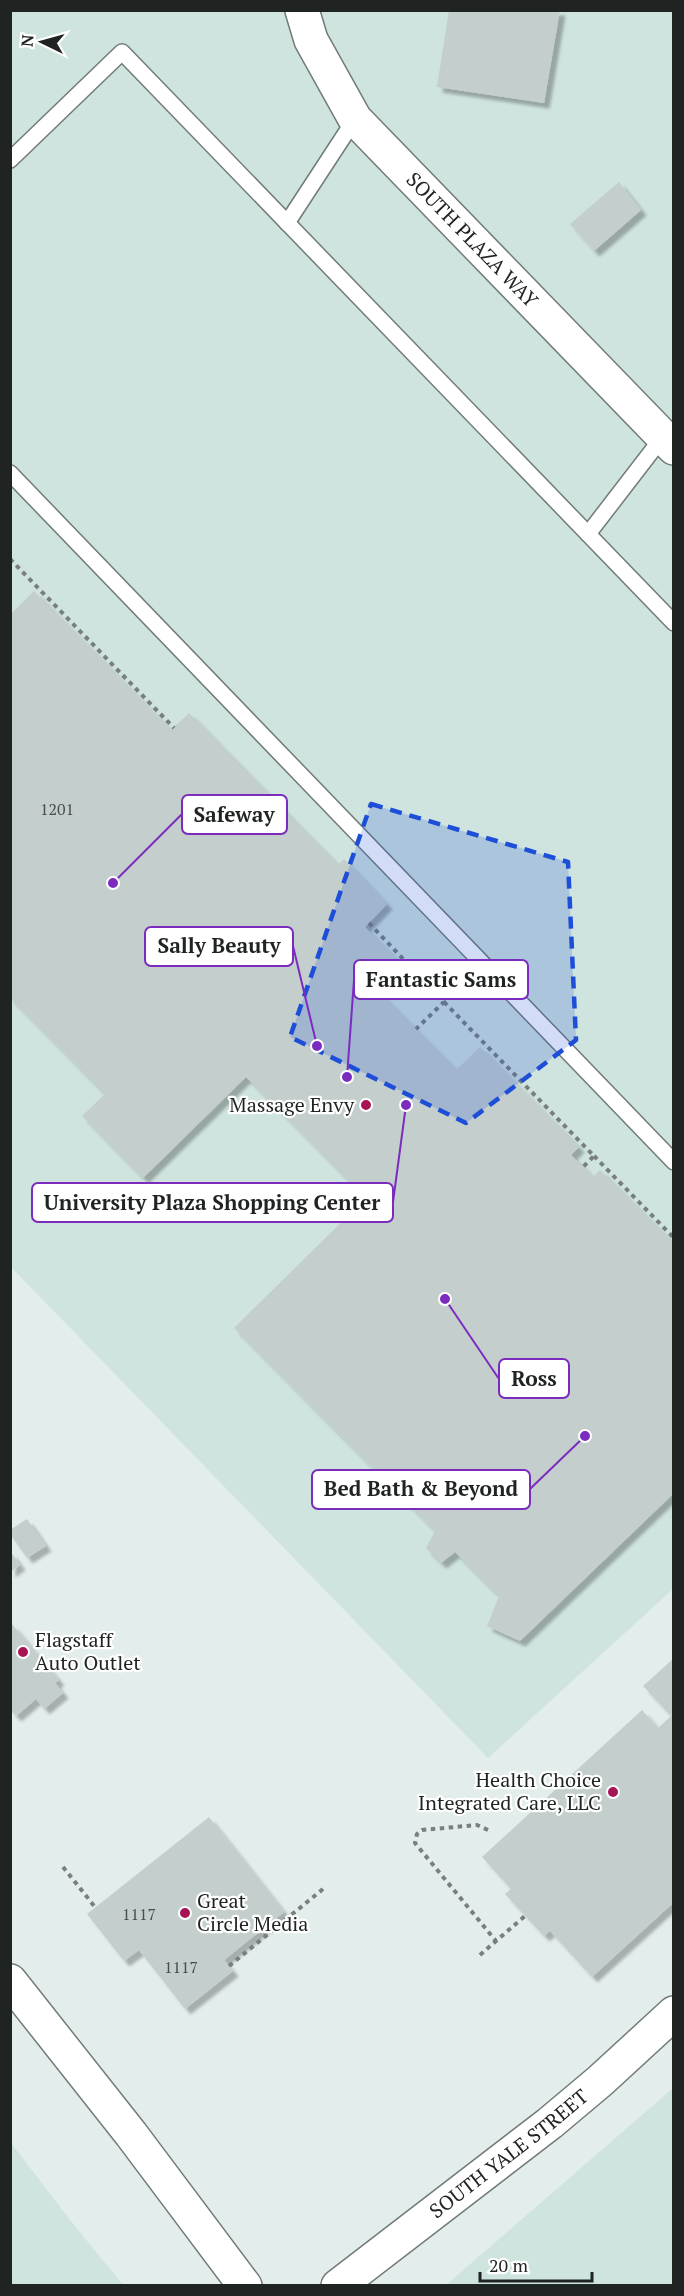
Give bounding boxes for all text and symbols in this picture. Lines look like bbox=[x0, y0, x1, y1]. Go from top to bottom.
north arrow bbox=[12, 12, 72, 72]
text: N bbox=[16, 34, 39, 48]
street label: SOUTH PLAZA WAY bbox=[401, 166, 544, 313]
callout: Safeway bbox=[182, 795, 287, 834]
house number: 1201 bbox=[40, 798, 74, 820]
text: Safeway bbox=[193, 800, 276, 828]
callout: Sally Beauty bbox=[145, 927, 293, 966]
text: Sally Beauty bbox=[157, 931, 281, 959]
callout: Fantastic Sams bbox=[354, 960, 528, 999]
text: Fantastic Sams bbox=[366, 965, 516, 993]
place label: Massage Envy bbox=[229, 1091, 355, 1118]
marker: Massage Envy bbox=[359, 1098, 373, 1112]
callout: University Plaza Shopping Center bbox=[32, 1183, 393, 1222]
text: University Plaza Shopping Center bbox=[44, 1188, 380, 1216]
callout: Ross bbox=[499, 1359, 569, 1398]
text: Ross bbox=[511, 1364, 557, 1392]
callout: Bed Bath & Beyond bbox=[312, 1470, 530, 1509]
text: Bed Bath & Beyond bbox=[324, 1474, 519, 1502]
place label: Flagstaff Auto Outlet bbox=[35, 1626, 141, 1676]
marker: Flagstaff Auto Outlet bbox=[16, 1645, 30, 1659]
place label: Health Choice Integrated Care, LLC bbox=[418, 1766, 601, 1816]
marker: Health Choice Integrated Care, LLC bbox=[606, 1785, 620, 1799]
place label: Great Circle Media bbox=[197, 1887, 308, 1937]
house number: 1117 bbox=[122, 1903, 156, 1925]
marker: Great Circle Media bbox=[178, 1906, 192, 1920]
house number: 1117 bbox=[164, 1956, 198, 1978]
street label: SOUTH YALE STREET bbox=[424, 2083, 593, 2224]
scale bar bbox=[480, 2245, 592, 2283]
text: 20 m bbox=[489, 2253, 529, 2277]

